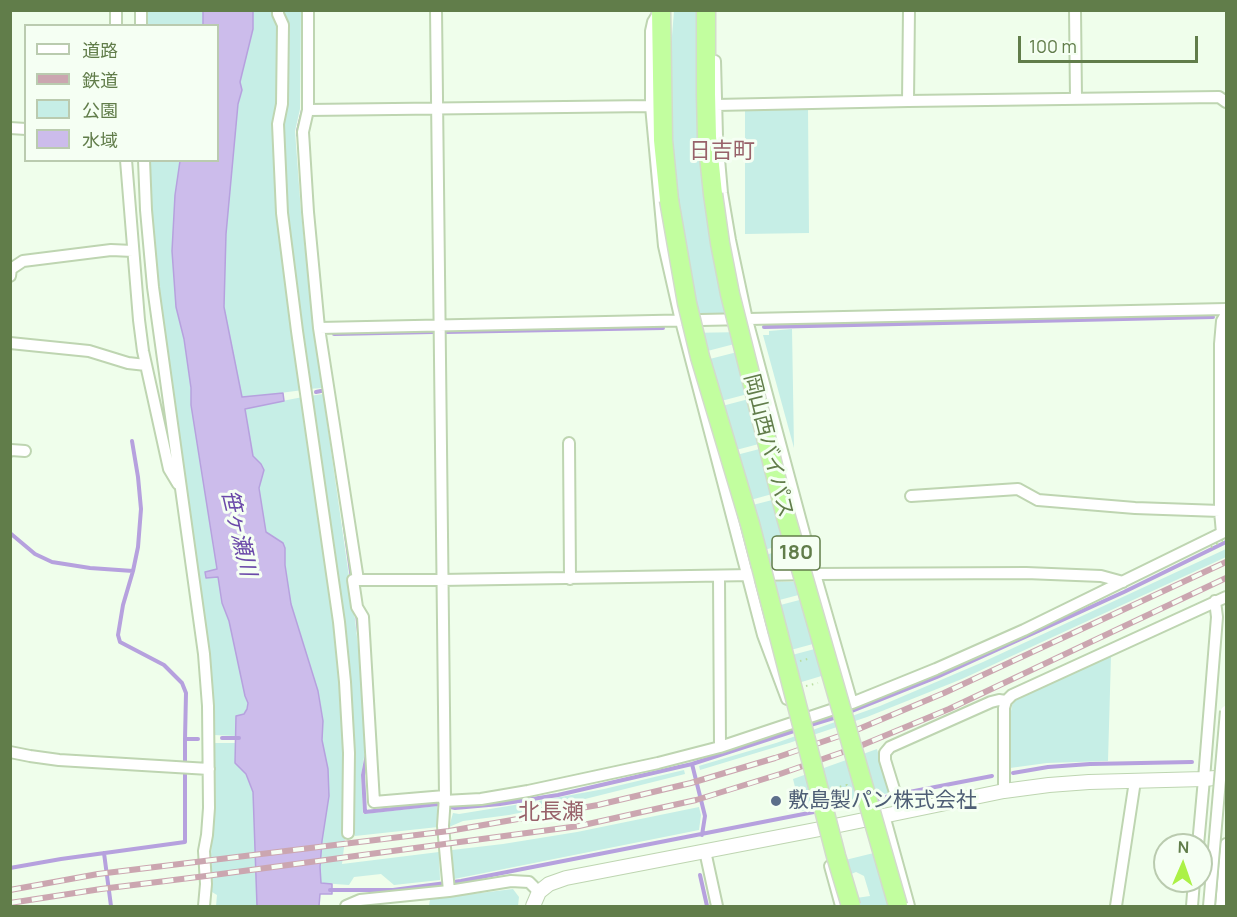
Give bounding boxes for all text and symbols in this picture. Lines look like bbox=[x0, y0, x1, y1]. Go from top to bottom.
legend bbox=[24, 24, 219, 162]
scale bar bbox=[1021, 24, 1201, 62]
text: 100 m bbox=[1029, 34, 1077, 58]
text: 道路 bbox=[82, 38, 118, 62]
text: 鉄道 bbox=[82, 68, 118, 92]
text: 公園 bbox=[82, 98, 118, 122]
text: 水域 bbox=[82, 128, 118, 152]
district label: 日吉町 bbox=[689, 139, 755, 165]
street label: 岡山西バイパス bbox=[738, 372, 798, 520]
water label: 笹ヶ瀬川 bbox=[215, 487, 261, 579]
road number: 180 bbox=[772, 536, 820, 570]
place label: 敷島製パン株式会社 bbox=[788, 788, 977, 814]
marker: 敷島製パン株式会社 bbox=[769, 794, 783, 808]
district label: 北長瀬 bbox=[518, 800, 584, 826]
north arrow bbox=[1153, 833, 1213, 893]
text: N bbox=[1177, 836, 1190, 858]

